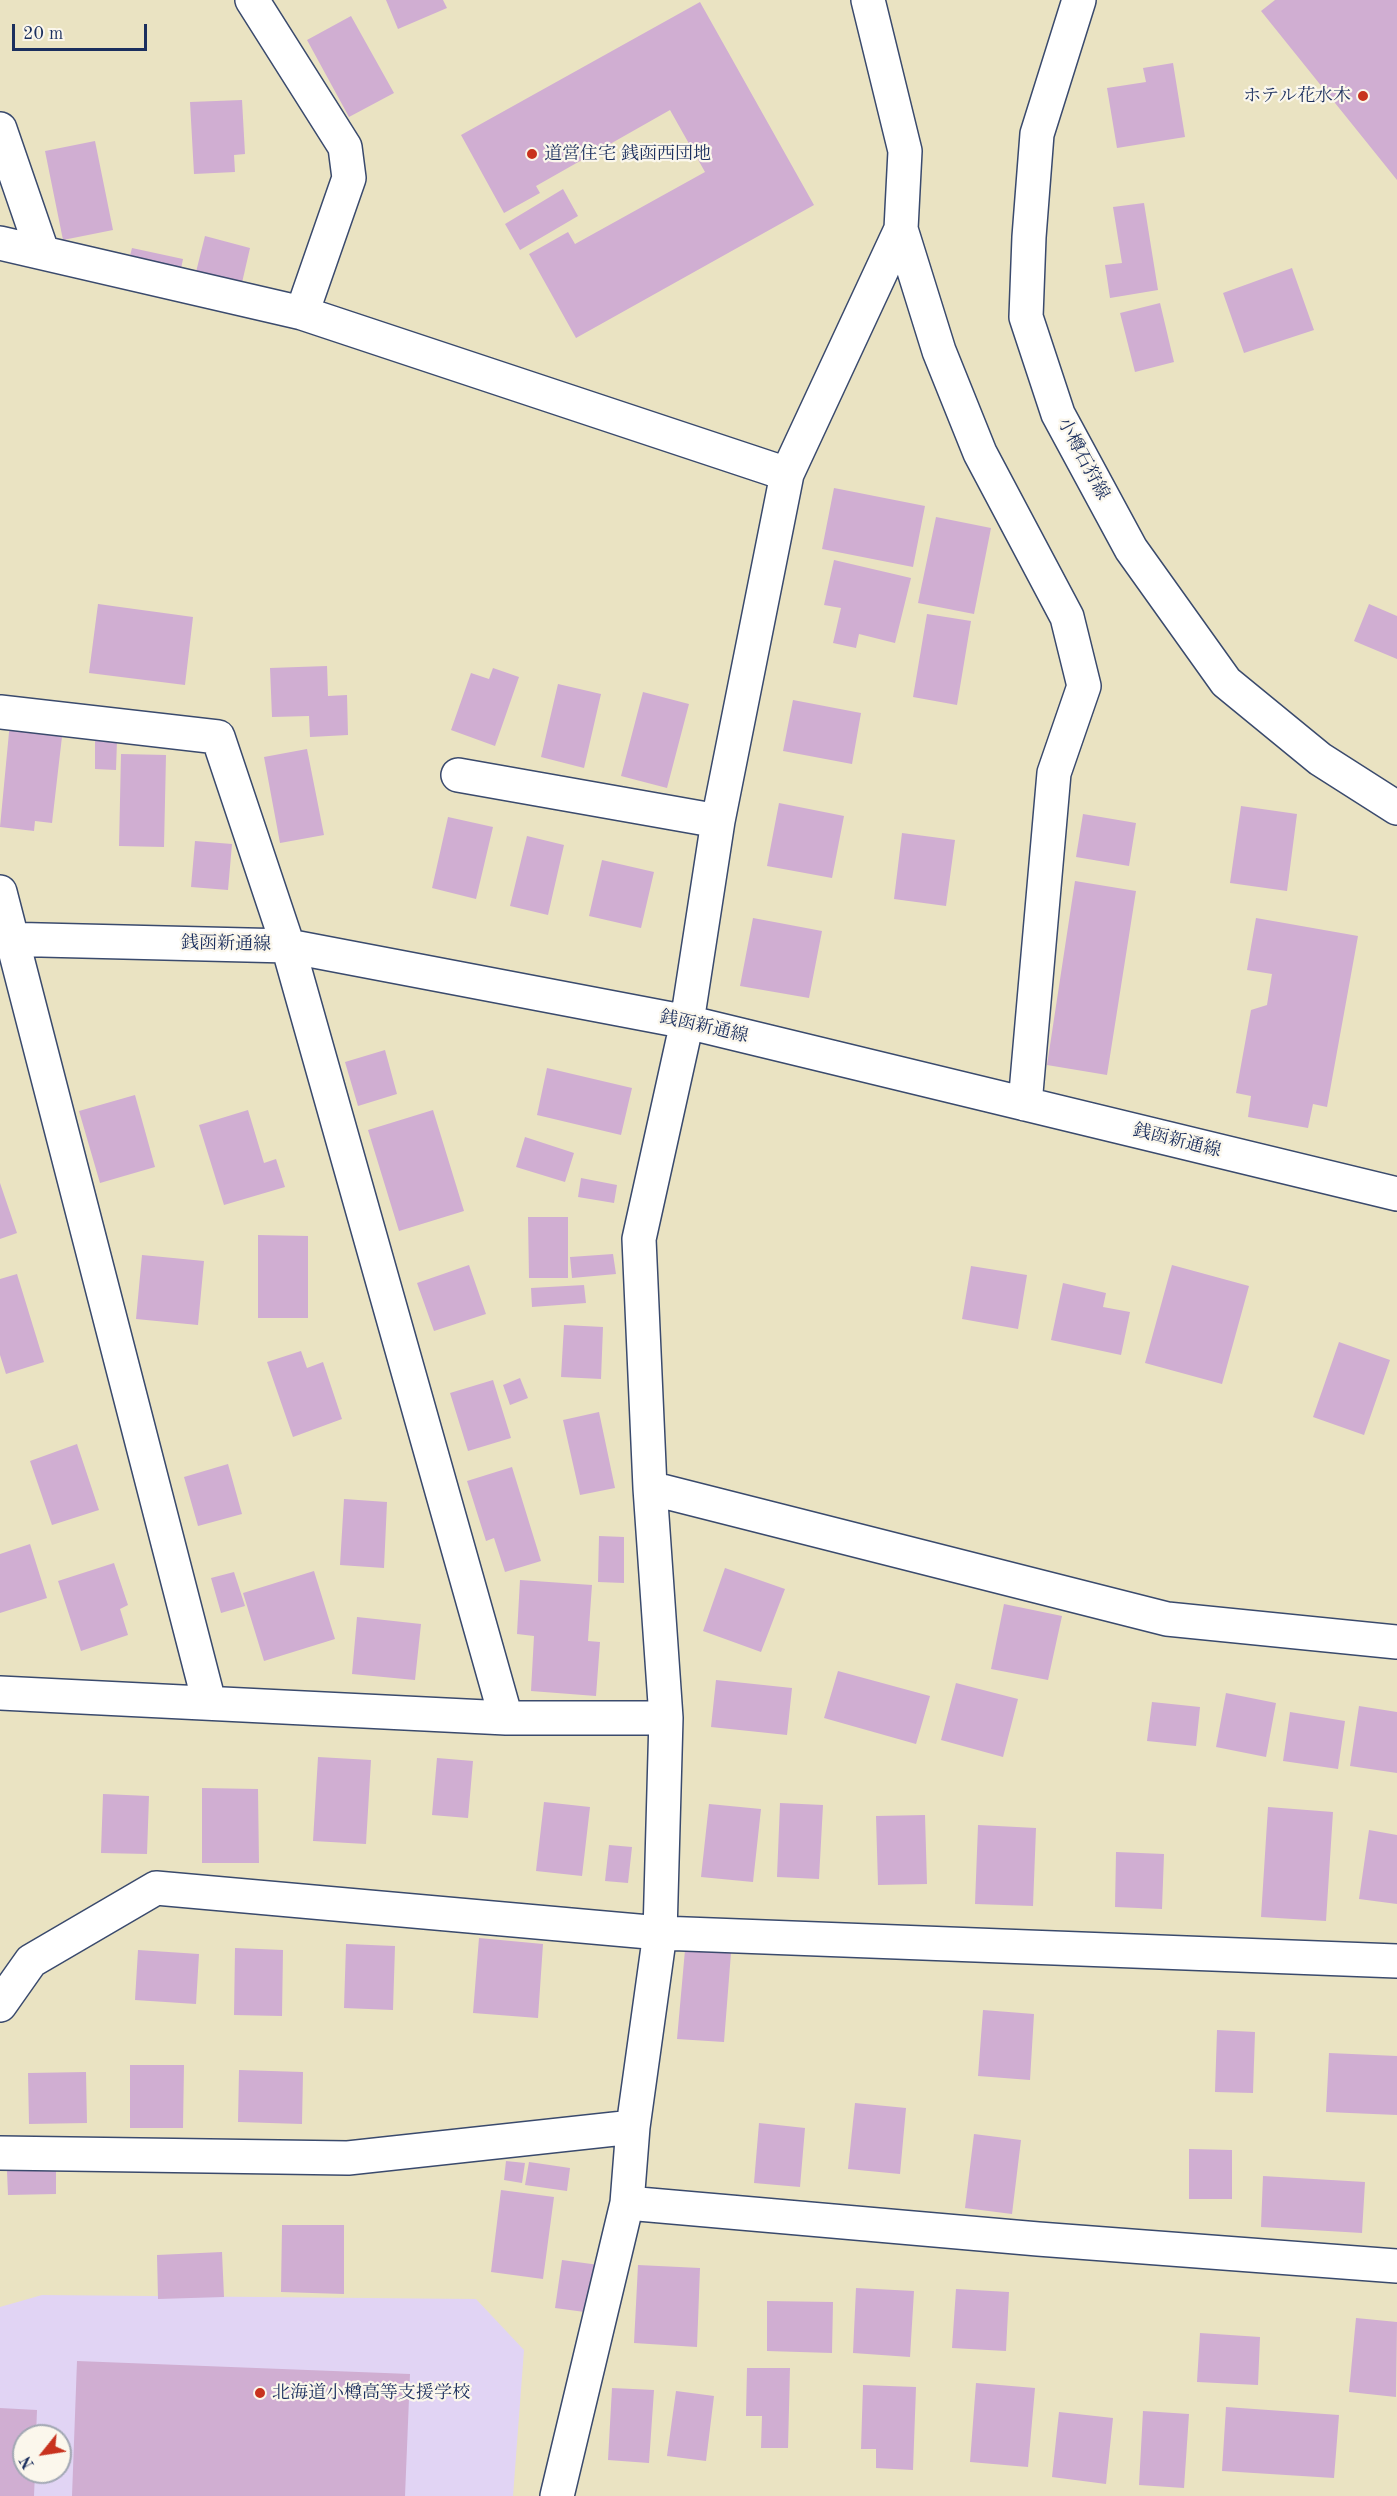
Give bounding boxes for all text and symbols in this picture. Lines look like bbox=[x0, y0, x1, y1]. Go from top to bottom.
scale bar bbox=[15, 12, 150, 50]
text: 20 m bbox=[23, 25, 63, 43]
place label: ホテル花水木 bbox=[1243, 85, 1351, 107]
marker: ホテル花水木 bbox=[1356, 89, 1370, 103]
place label: 道営住宅 銭函西団地 bbox=[544, 143, 711, 165]
marker: 道営住宅 銭函西団地 bbox=[525, 147, 539, 161]
street label: 小樽石狩線 bbox=[1052, 414, 1114, 504]
street label: 銭函新通線 bbox=[181, 932, 271, 956]
street label: 銭函新通線 bbox=[658, 1006, 750, 1048]
street label: 銭函新通線 bbox=[1131, 1120, 1223, 1162]
place label: 北海道小樽高等支援学校 bbox=[272, 2382, 470, 2404]
marker: 北海道小樽高等支援学校 bbox=[253, 2386, 267, 2400]
north arrow bbox=[12, 2424, 72, 2484]
text: N bbox=[18, 2453, 38, 2471]

